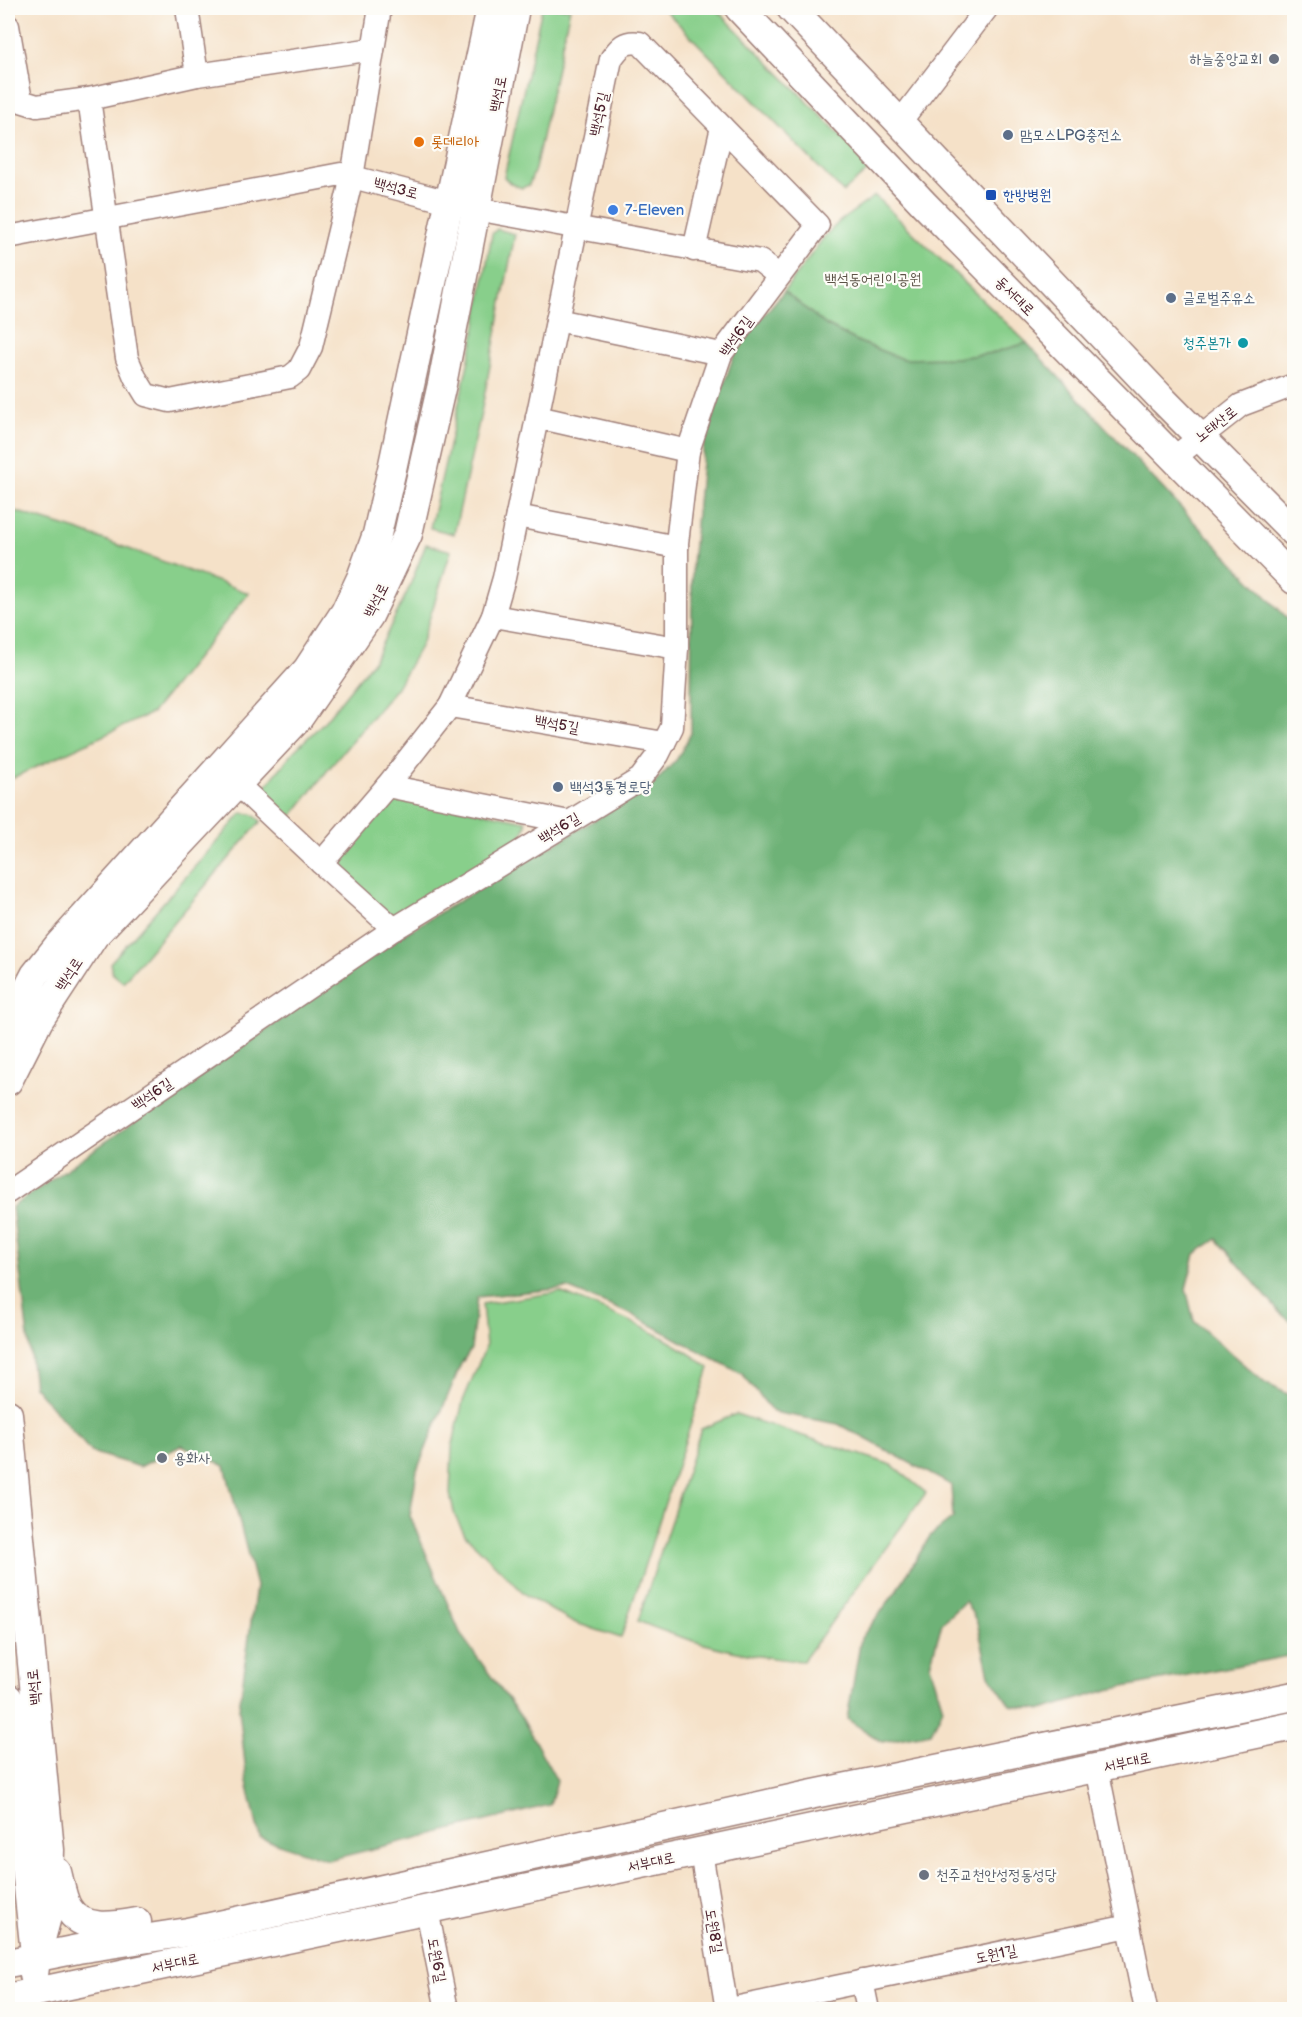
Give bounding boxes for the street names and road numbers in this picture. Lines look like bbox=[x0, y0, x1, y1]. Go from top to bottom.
street label: 백석로 bbox=[486, 75, 511, 114]
street label: 백석5길 bbox=[586, 90, 613, 138]
street label: 백석3로 bbox=[371, 173, 420, 204]
street label: 동서대로 bbox=[991, 273, 1038, 320]
street label: 백석6길 bbox=[716, 312, 757, 360]
street label: 노태산로 bbox=[1191, 402, 1241, 447]
street label: 백석로 bbox=[360, 580, 393, 621]
street label: 백석5길 bbox=[533, 711, 581, 738]
street label: 백석6길 bbox=[535, 809, 584, 848]
street label: 백석로 bbox=[52, 954, 87, 995]
street label: 백석6길 bbox=[128, 1074, 176, 1115]
street label: 백석로 bbox=[23, 1668, 46, 1706]
street label: 서부대로 bbox=[1102, 1748, 1153, 1777]
street label: 서부대로 bbox=[626, 1848, 677, 1877]
street label: 도원8길 bbox=[700, 1907, 727, 1955]
street label: 도원6길 bbox=[423, 1936, 450, 1984]
street label: 도원1길 bbox=[974, 1941, 1019, 1968]
street label: 서부대로 bbox=[150, 1949, 201, 1978]

